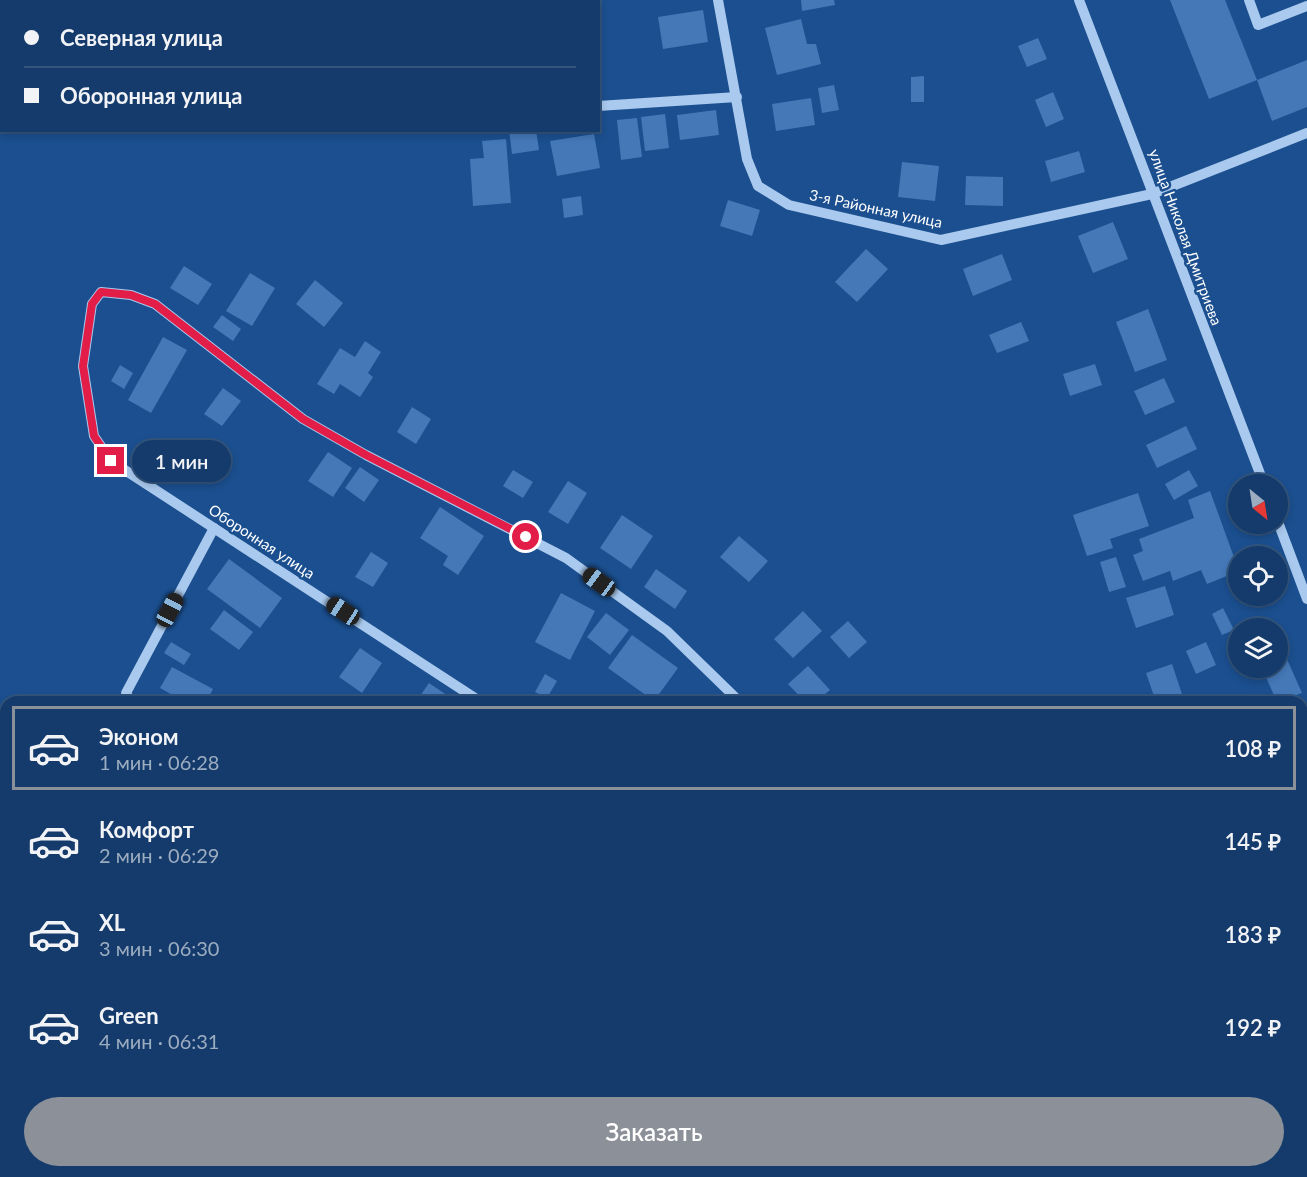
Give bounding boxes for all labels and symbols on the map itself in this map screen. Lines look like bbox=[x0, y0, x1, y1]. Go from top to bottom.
street label: улица Николая Дмитриева bbox=[1146, 146, 1226, 328]
street label: 3-я Районная улица bbox=[808, 185, 944, 231]
callout: 1 мин bbox=[132, 440, 231, 482]
route end bbox=[97, 447, 124, 474]
north arrow bbox=[1228, 474, 1288, 534]
street label: Оборонная улица bbox=[206, 500, 318, 582]
route start bbox=[512, 523, 539, 550]
car bbox=[579, 564, 619, 600]
car bbox=[154, 590, 186, 630]
car bbox=[323, 594, 363, 628]

